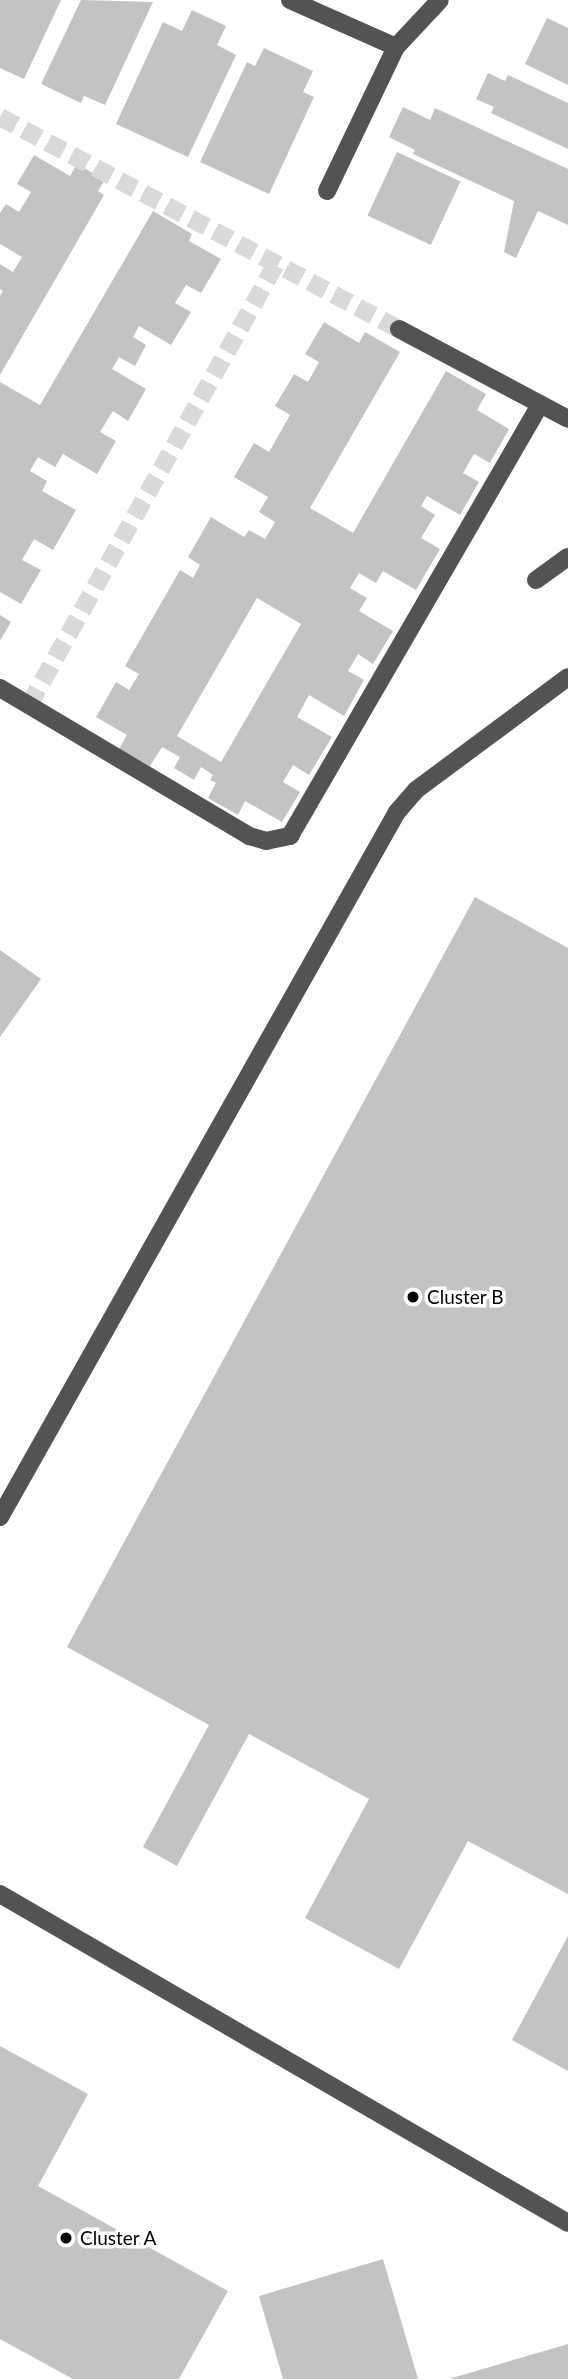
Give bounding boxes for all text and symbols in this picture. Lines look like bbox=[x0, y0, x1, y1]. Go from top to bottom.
place label: Cluster B bbox=[427, 1286, 504, 1308]
marker: Cluster B bbox=[405, 1289, 421, 1305]
place label: Cluster A bbox=[80, 2227, 157, 2249]
marker: Cluster A bbox=[58, 2230, 74, 2246]

